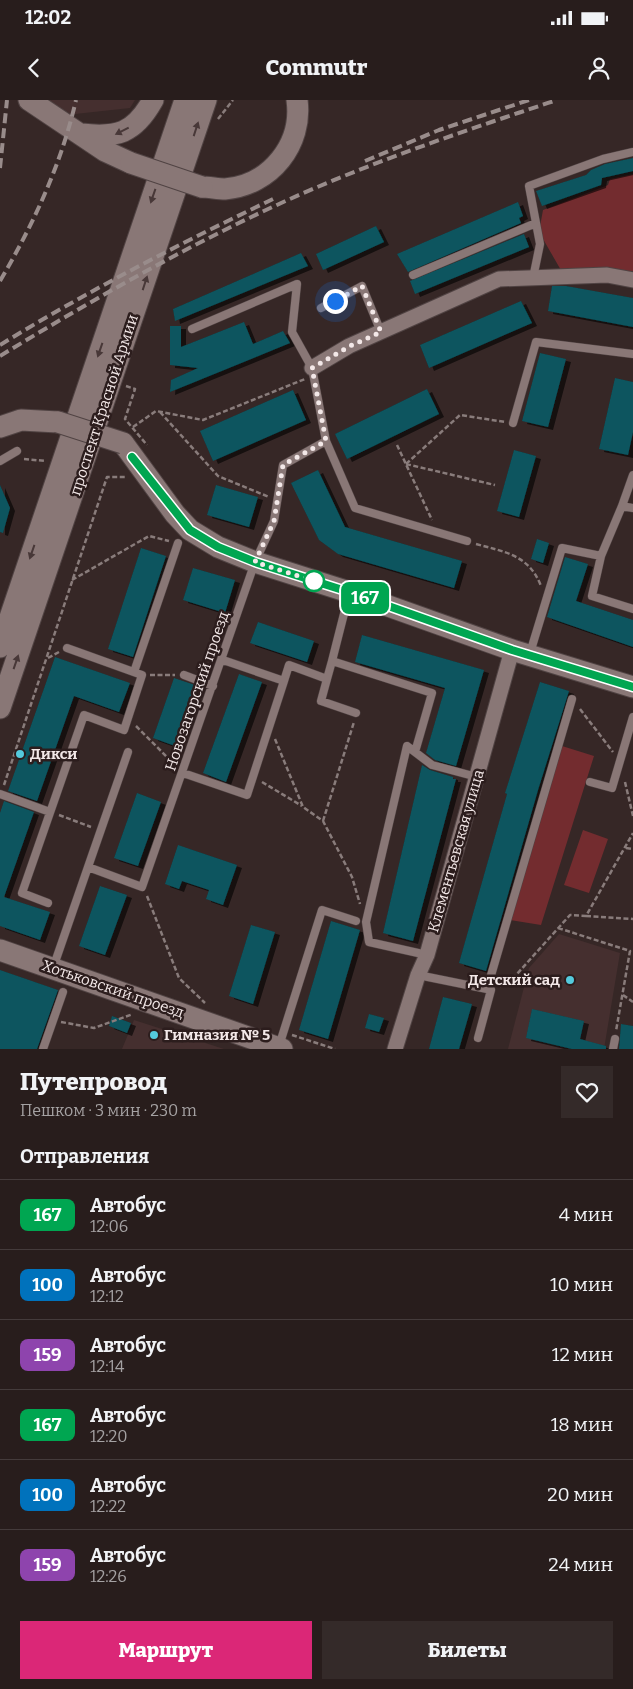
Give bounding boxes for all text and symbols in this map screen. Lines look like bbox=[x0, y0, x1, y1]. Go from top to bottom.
text: 12:02 bbox=[25, 6, 71, 29]
icon: back bbox=[20, 54, 48, 82]
text: Commutr bbox=[266, 54, 367, 81]
icon: person bbox=[585, 54, 613, 82]
one-way arrow bbox=[192, 121, 200, 136]
one-way arrow bbox=[115, 127, 130, 135]
one-way arrow bbox=[149, 189, 157, 204]
one-way arrow bbox=[141, 275, 149, 290]
your location bbox=[323, 289, 348, 314]
street label: проспект Красной Армии bbox=[66, 312, 142, 498]
one-way arrow bbox=[96, 342, 104, 357]
one-way arrow bbox=[28, 545, 36, 560]
unlabelled marker bbox=[303, 570, 325, 592]
line badge: 167 bbox=[336, 582, 394, 614]
text: 167 bbox=[351, 587, 379, 609]
street label: Новозагорский проезд bbox=[161, 609, 233, 773]
one-way arrow bbox=[13, 655, 20, 670]
place label: Дикси bbox=[30, 745, 77, 763]
marker: Дикси bbox=[14, 748, 26, 760]
street label: Клементьевская улица bbox=[424, 768, 488, 934]
street label: Хотьковский проезд bbox=[40, 956, 186, 1022]
place label: Детский сад bbox=[468, 971, 560, 989]
marker: Детский сад bbox=[564, 974, 576, 986]
place label: Гимназия № 5 bbox=[164, 1026, 270, 1044]
marker: Гимназия № 5 bbox=[148, 1029, 160, 1041]
button: heart bbox=[561, 1066, 613, 1118]
text: Путепровод bbox=[20, 1068, 167, 1096]
text: Пешком · 3 мин · 230 m bbox=[20, 1101, 197, 1120]
text: Отправления bbox=[20, 1145, 149, 1168]
text: Автобус bbox=[90, 1194, 166, 1217]
text: 4 мин bbox=[559, 1203, 613, 1226]
text: 167 bbox=[34, 1204, 61, 1226]
text: 12:06 bbox=[90, 1217, 128, 1236]
text: Автобус bbox=[90, 1264, 166, 1287]
text: 10 мин bbox=[550, 1273, 613, 1296]
text: 100 bbox=[32, 1274, 63, 1296]
text: 12:12 bbox=[90, 1287, 124, 1306]
text: Автобус bbox=[90, 1334, 166, 1357]
text: 12 мин bbox=[552, 1343, 613, 1366]
text: 159 bbox=[33, 1344, 62, 1366]
text: 12:14 bbox=[90, 1357, 124, 1376]
text: Автобус bbox=[90, 1404, 166, 1427]
text: 18 мин bbox=[551, 1413, 613, 1436]
text: 167 bbox=[34, 1414, 61, 1436]
text: 12:20 bbox=[90, 1427, 128, 1446]
text: Автобус bbox=[90, 1474, 166, 1497]
text: 20 мин bbox=[547, 1483, 613, 1506]
text: 100 bbox=[32, 1484, 63, 1506]
text: 12:22 bbox=[90, 1497, 126, 1516]
text: Автобус bbox=[90, 1544, 166, 1567]
text: 24 мин bbox=[548, 1553, 613, 1576]
text: 159 bbox=[33, 1554, 62, 1576]
text: 12:26 bbox=[90, 1567, 127, 1586]
button: Маршрут bbox=[20, 1621, 312, 1679]
button: Билеты bbox=[322, 1621, 613, 1679]

